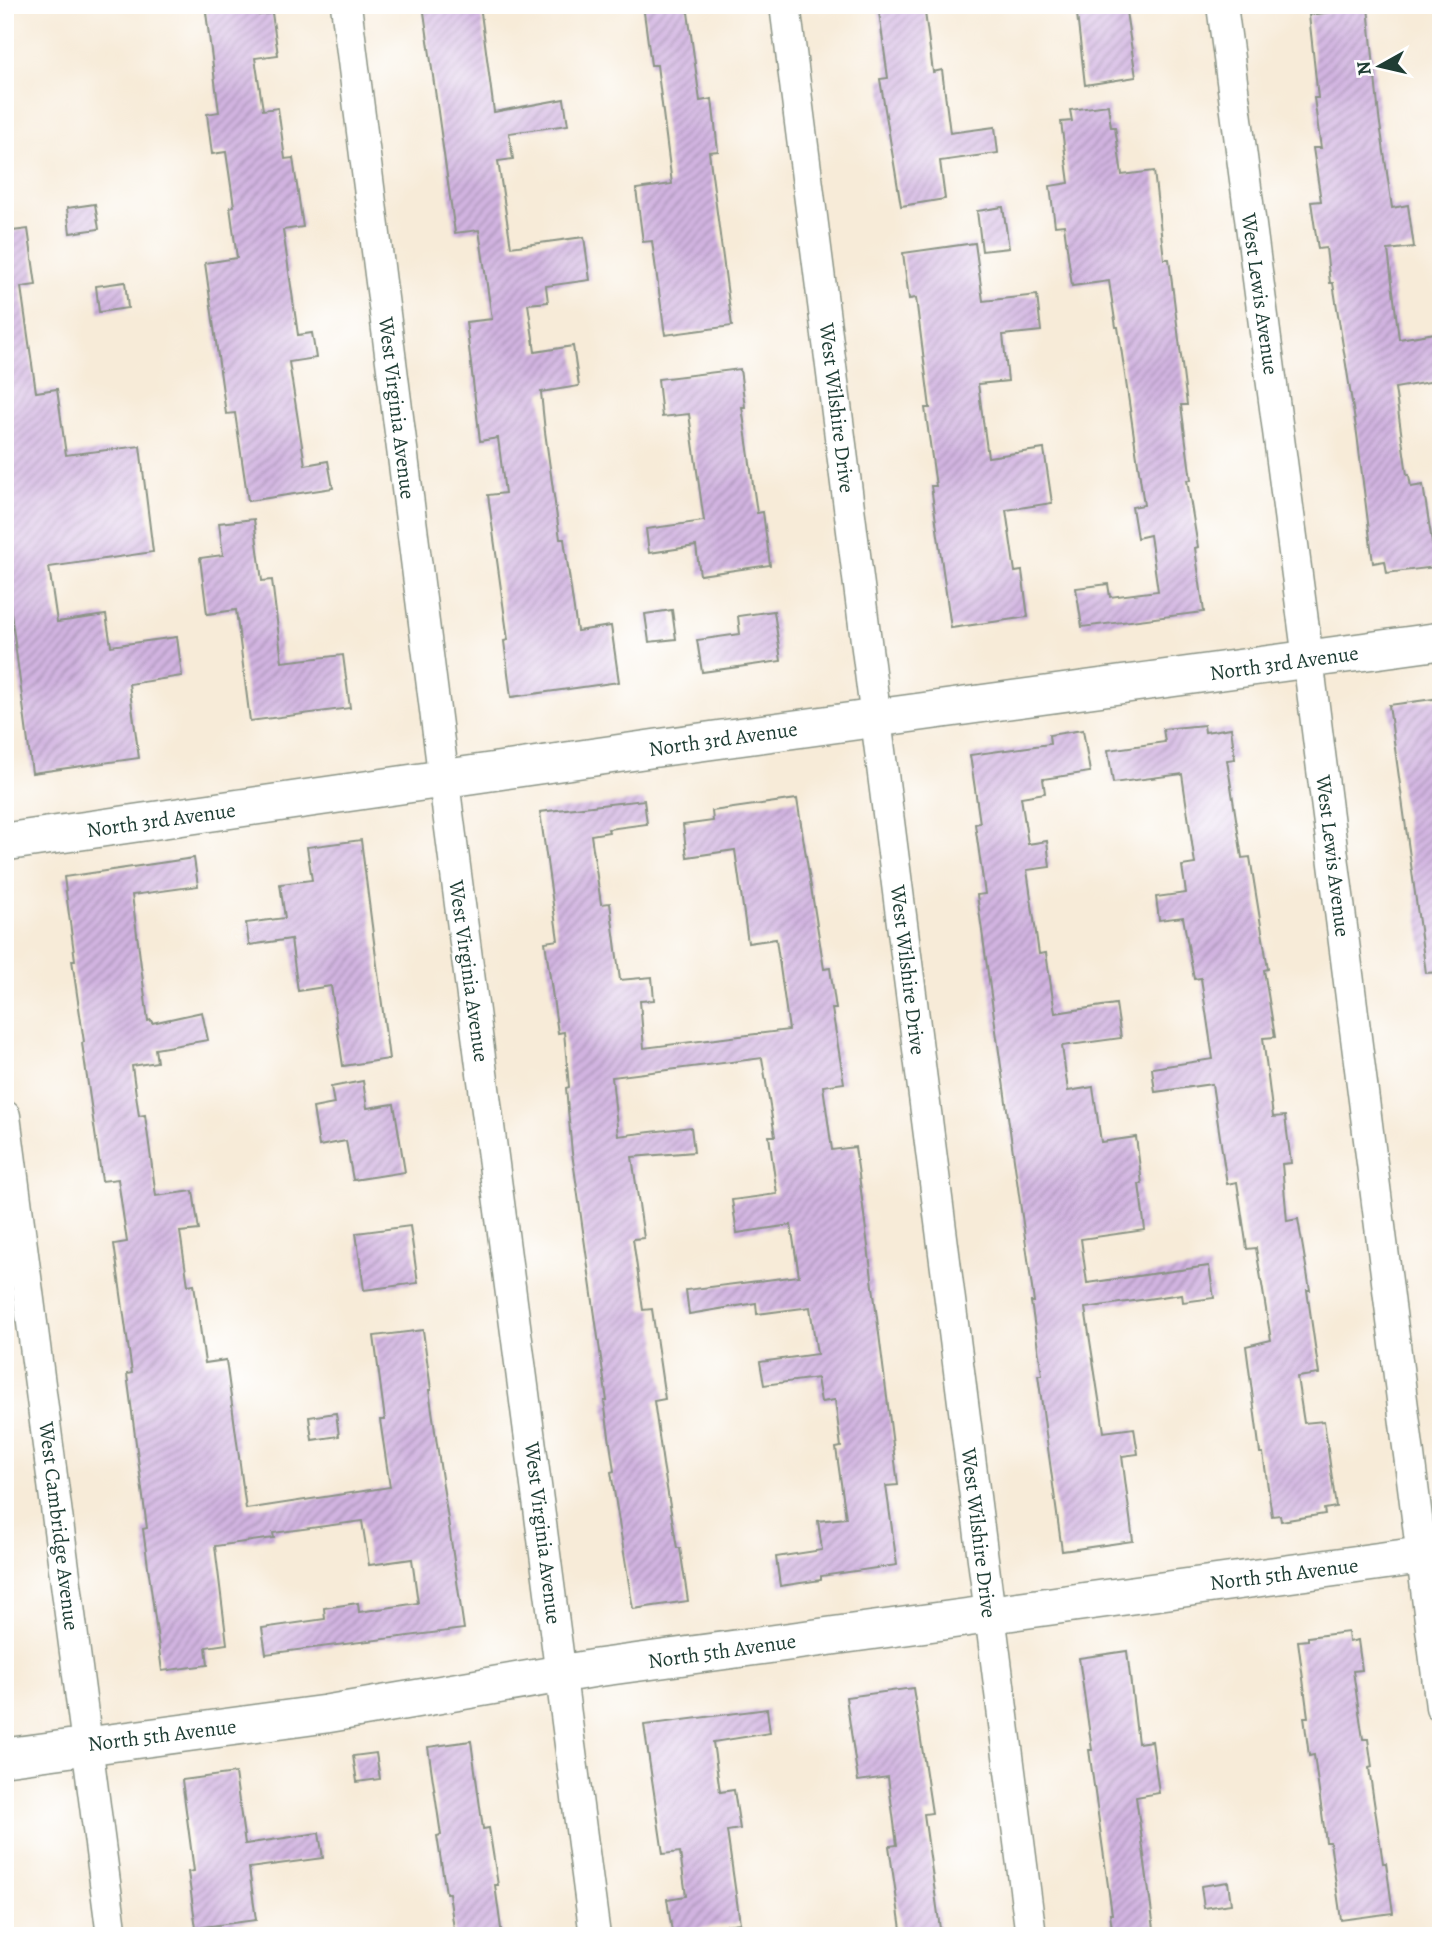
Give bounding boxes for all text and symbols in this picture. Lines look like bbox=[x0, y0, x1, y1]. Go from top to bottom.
north arrow bbox=[1344, 32, 1414, 102]
text: N bbox=[1350, 59, 1378, 77]
street label: West Lewis Avenue bbox=[1235, 210, 1285, 377]
street label: West Virginia Avenue bbox=[372, 314, 422, 501]
street label: West Wilshire Drive bbox=[813, 321, 861, 494]
street label: North 3rd Avenue bbox=[1208, 639, 1360, 687]
street label: North 3rd Avenue bbox=[647, 715, 799, 763]
street label: West Lewis Avenue bbox=[1309, 772, 1357, 939]
street label: North 3rd Avenue bbox=[85, 796, 237, 844]
street label: West Virginia Avenue bbox=[442, 877, 496, 1064]
street label: West Wilshire Drive bbox=[884, 883, 932, 1056]
street label: West Cambridge Avenue bbox=[32, 1419, 86, 1632]
street label: West Virginia Avenue bbox=[518, 1439, 568, 1626]
street label: West Wilshire Drive bbox=[955, 1446, 1003, 1619]
street label: North 5th Avenue bbox=[1208, 1551, 1360, 1597]
street label: North 5th Avenue bbox=[646, 1627, 798, 1675]
street label: North 5th Avenue bbox=[86, 1712, 238, 1758]

